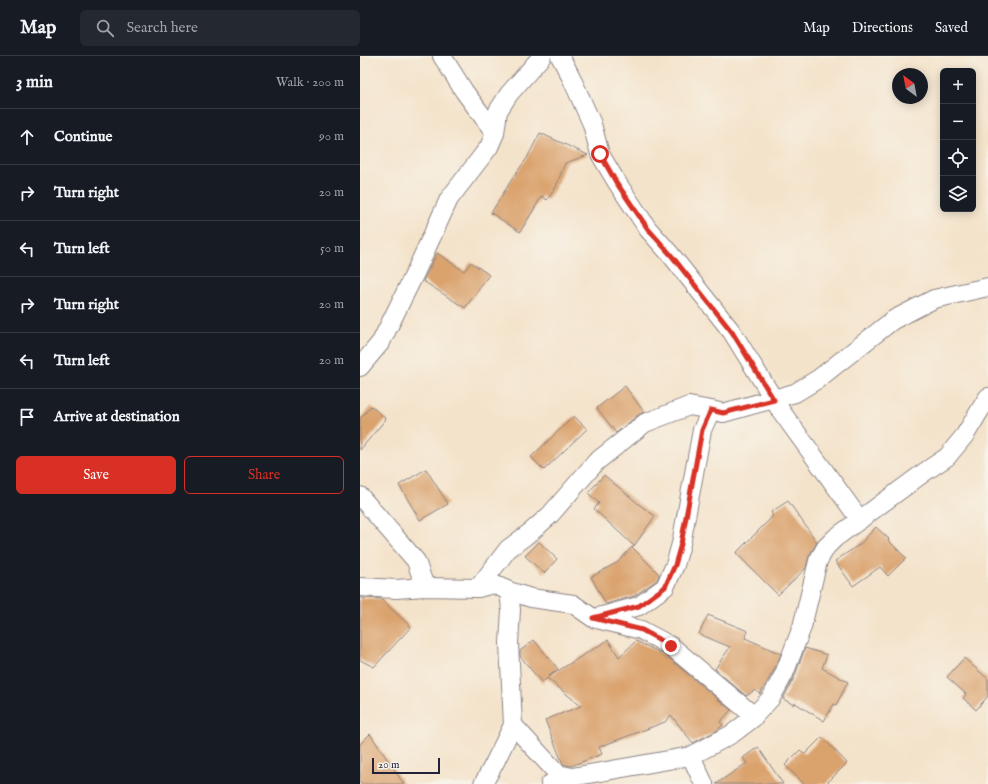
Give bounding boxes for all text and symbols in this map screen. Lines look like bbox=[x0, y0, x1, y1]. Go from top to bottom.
search box bbox=[80, 10, 360, 46]
text: Map bbox=[20, 16, 56, 40]
icon: search bbox=[94, 17, 116, 39]
text: Search here bbox=[126, 18, 198, 37]
text: Map bbox=[803, 19, 830, 37]
text: Directions bbox=[852, 19, 913, 37]
text: Saved bbox=[935, 19, 968, 37]
north arrow bbox=[892, 68, 928, 104]
map controls bbox=[940, 68, 976, 212]
button: + bbox=[940, 68, 976, 104]
text: 3 min bbox=[16, 72, 53, 93]
text: Walk · 200 m bbox=[276, 74, 344, 91]
button: − bbox=[940, 104, 976, 140]
icon: ahead bbox=[16, 126, 38, 148]
text: Continue bbox=[54, 127, 112, 146]
text: 90 m bbox=[319, 128, 344, 145]
button: locate bbox=[940, 140, 976, 176]
route start bbox=[591, 145, 609, 163]
button: layers bbox=[940, 176, 976, 212]
icon: right bbox=[16, 182, 38, 204]
text: Turn right bbox=[54, 183, 119, 202]
text: 20 m bbox=[319, 184, 344, 201]
icon: left bbox=[16, 238, 38, 260]
text: Turn left bbox=[54, 239, 110, 258]
text: 50 m bbox=[320, 240, 344, 257]
icon: right bbox=[16, 294, 38, 316]
text: Turn right bbox=[54, 295, 119, 314]
text: 20 m bbox=[319, 296, 344, 313]
icon: left bbox=[16, 350, 38, 372]
text: Turn left bbox=[54, 351, 110, 370]
text: 20 m bbox=[319, 352, 344, 369]
icon: arrive bbox=[16, 406, 38, 428]
text: Arrive at destination bbox=[54, 407, 180, 426]
button: Save bbox=[16, 456, 176, 494]
button: Share bbox=[184, 456, 344, 494]
route end bbox=[662, 637, 680, 655]
scale bar bbox=[372, 756, 440, 775]
text: 20 m bbox=[378, 758, 399, 772]

